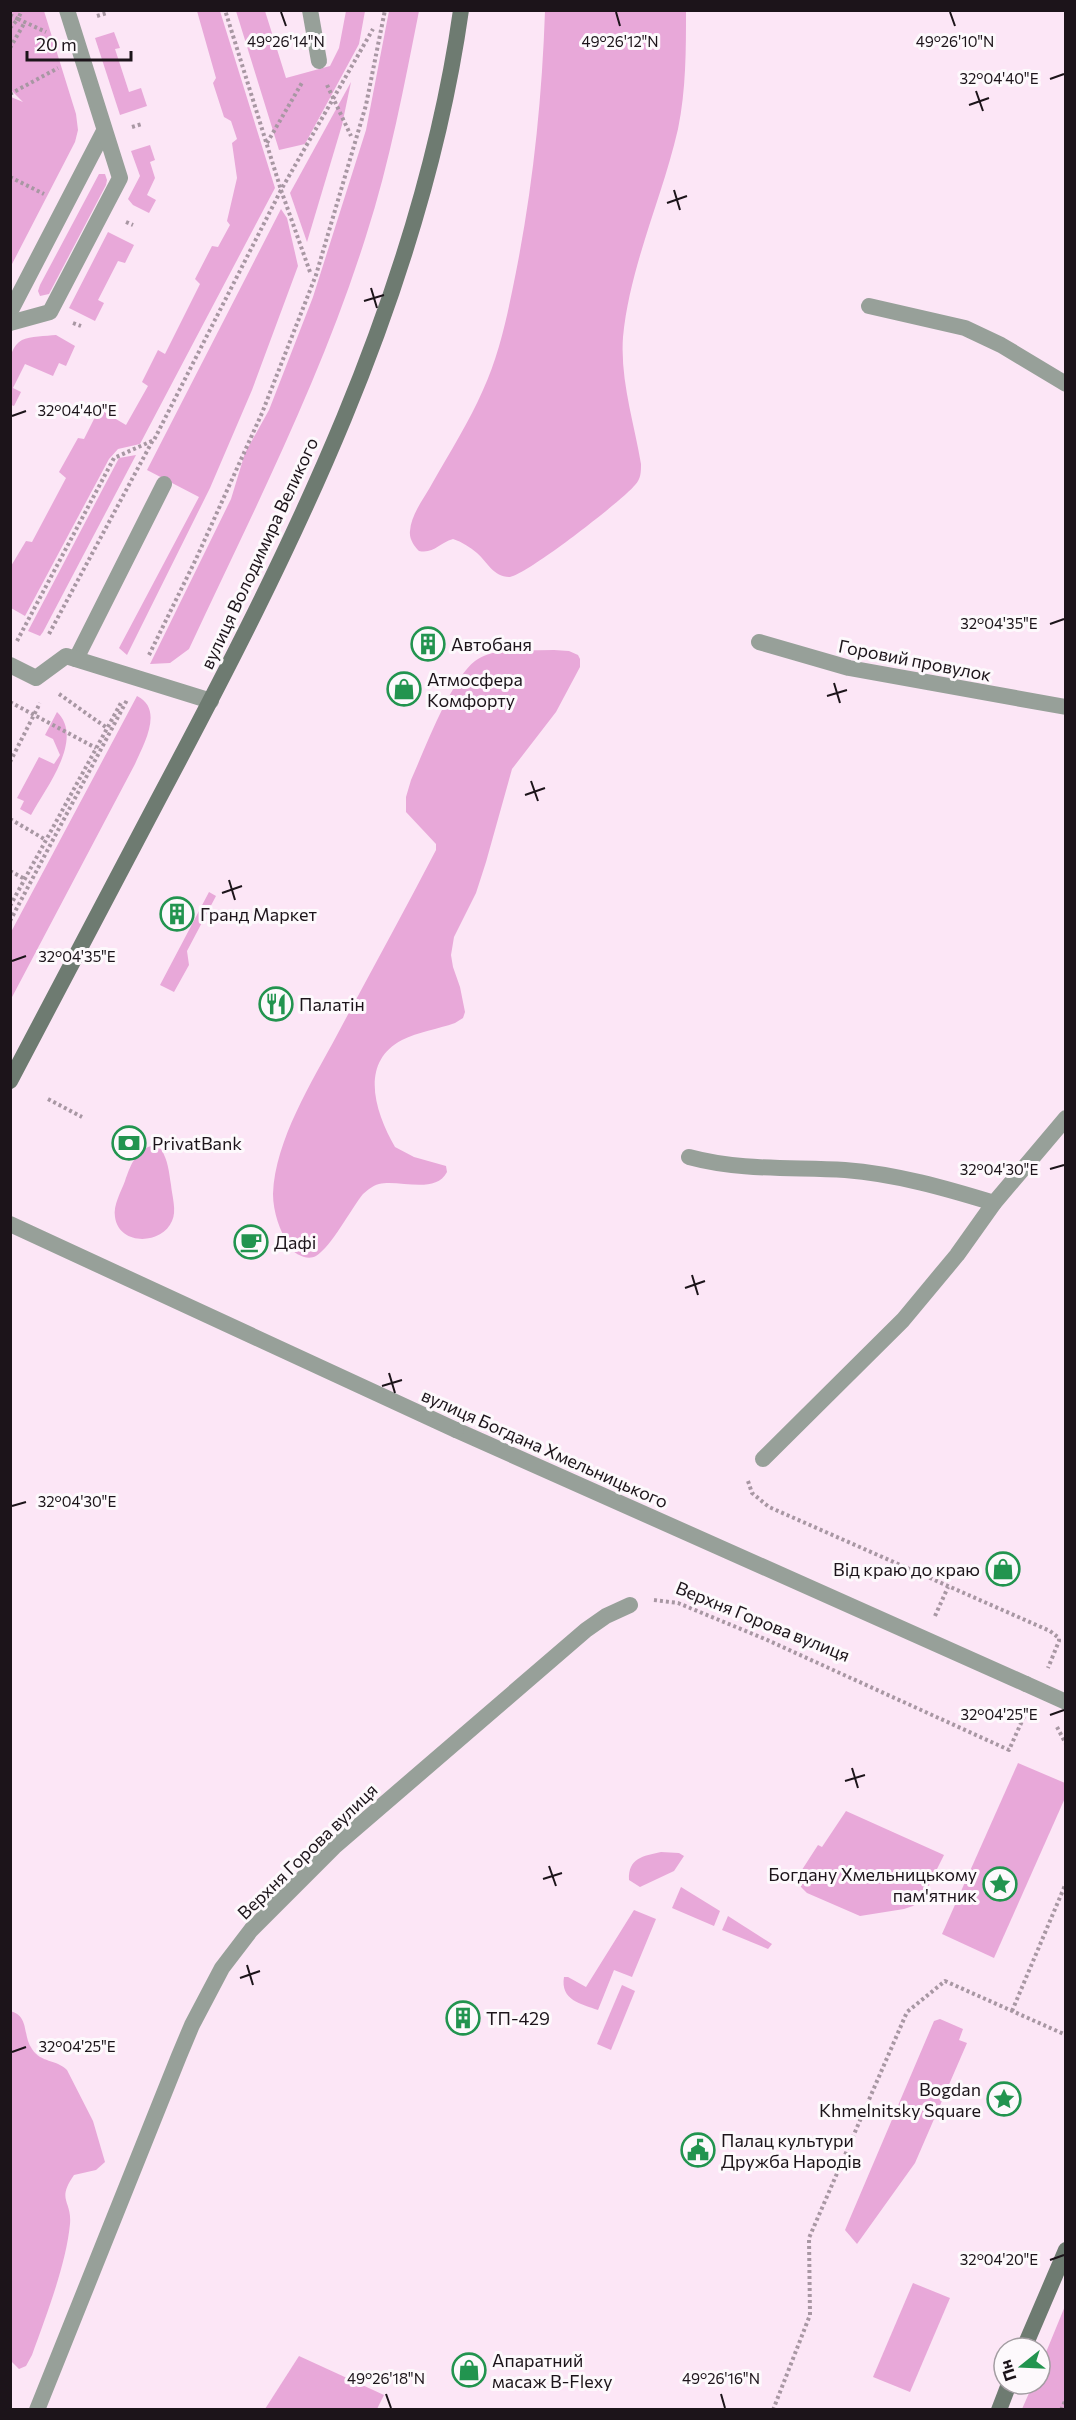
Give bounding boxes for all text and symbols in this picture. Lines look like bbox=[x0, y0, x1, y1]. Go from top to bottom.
scale bar bbox=[27, 24, 130, 62]
text: 49°26'14"N bbox=[247, 32, 325, 50]
text: 49°26'12"N bbox=[581, 32, 659, 50]
text: 49°26'10"N bbox=[916, 32, 994, 50]
text: 20 m bbox=[36, 33, 77, 55]
text: 32°04'40"E bbox=[959, 69, 1039, 87]
text: 32°04'40"E bbox=[37, 401, 117, 419]
street label: вулиця Володимира Великого bbox=[196, 434, 322, 672]
text: 32°04'35"E bbox=[960, 614, 1038, 632]
building icon: Автобаня bbox=[410, 626, 446, 662]
place label: Автобаня bbox=[451, 633, 532, 655]
street label: Горовий провулок bbox=[837, 634, 994, 686]
place label: Атмосфера Комфорту bbox=[427, 668, 523, 711]
shop icon: Атмосфера Комфорту bbox=[386, 671, 422, 707]
building icon: Гранд Маркет bbox=[159, 896, 195, 932]
place label: Гранд Маркет bbox=[200, 903, 317, 925]
text: 32°04'35"E bbox=[38, 947, 116, 965]
restaurant icon: Палатін bbox=[258, 986, 294, 1022]
place label: Палатін bbox=[299, 993, 365, 1015]
bank icon: PrivatBank bbox=[111, 1125, 147, 1161]
place label: PrivatBank bbox=[152, 1132, 242, 1154]
text: 32°04'30"E bbox=[960, 1160, 1038, 1178]
cafe icon: Дафі bbox=[233, 1224, 269, 1260]
place label: Дафі bbox=[274, 1231, 316, 1253]
street label: вулиця Богдана Хмельницького bbox=[418, 1384, 672, 1512]
text: 32°04'30"E bbox=[38, 1492, 116, 1510]
shop icon: Від краю до краю bbox=[985, 1551, 1021, 1587]
place label: Від краю до краю bbox=[833, 1558, 980, 1580]
street label: Верхня Горова вулиця bbox=[673, 1576, 853, 1666]
text: 32°04'25"E bbox=[960, 1705, 1038, 1723]
street label: Верхня Горова вулиця bbox=[232, 1778, 382, 1924]
place label: Богдану Хмельницькому пам'ятник bbox=[768, 1863, 977, 1906]
place icon: Богдану Хмельницькому пам'ятник bbox=[982, 1866, 1018, 1902]
building icon: ТП-429 bbox=[445, 2000, 481, 2036]
place label: ТП-429 bbox=[486, 2007, 550, 2029]
text: 32°04'25"E bbox=[38, 2037, 116, 2055]
place label: Bogdan Khmelnitsky Square bbox=[819, 2078, 981, 2121]
place icon: Bogdan Khmelnitsky Square bbox=[986, 2081, 1022, 2117]
place label: Палац культури Дружба Народів bbox=[721, 2129, 861, 2172]
public building icon: Палац культури Дружба Народів bbox=[680, 2132, 716, 2168]
text: 32°04'20"E bbox=[960, 2250, 1038, 2268]
north arrow bbox=[992, 2336, 1052, 2396]
place label: Апаратний масаж B-Flexy bbox=[492, 2349, 613, 2392]
shop icon: Апаратний масаж B-Flexy bbox=[451, 2352, 487, 2388]
text: Пн bbox=[995, 2358, 1020, 2384]
text: 49°26'18"N bbox=[347, 2369, 425, 2387]
text: 49°26'16"N bbox=[682, 2369, 760, 2387]

